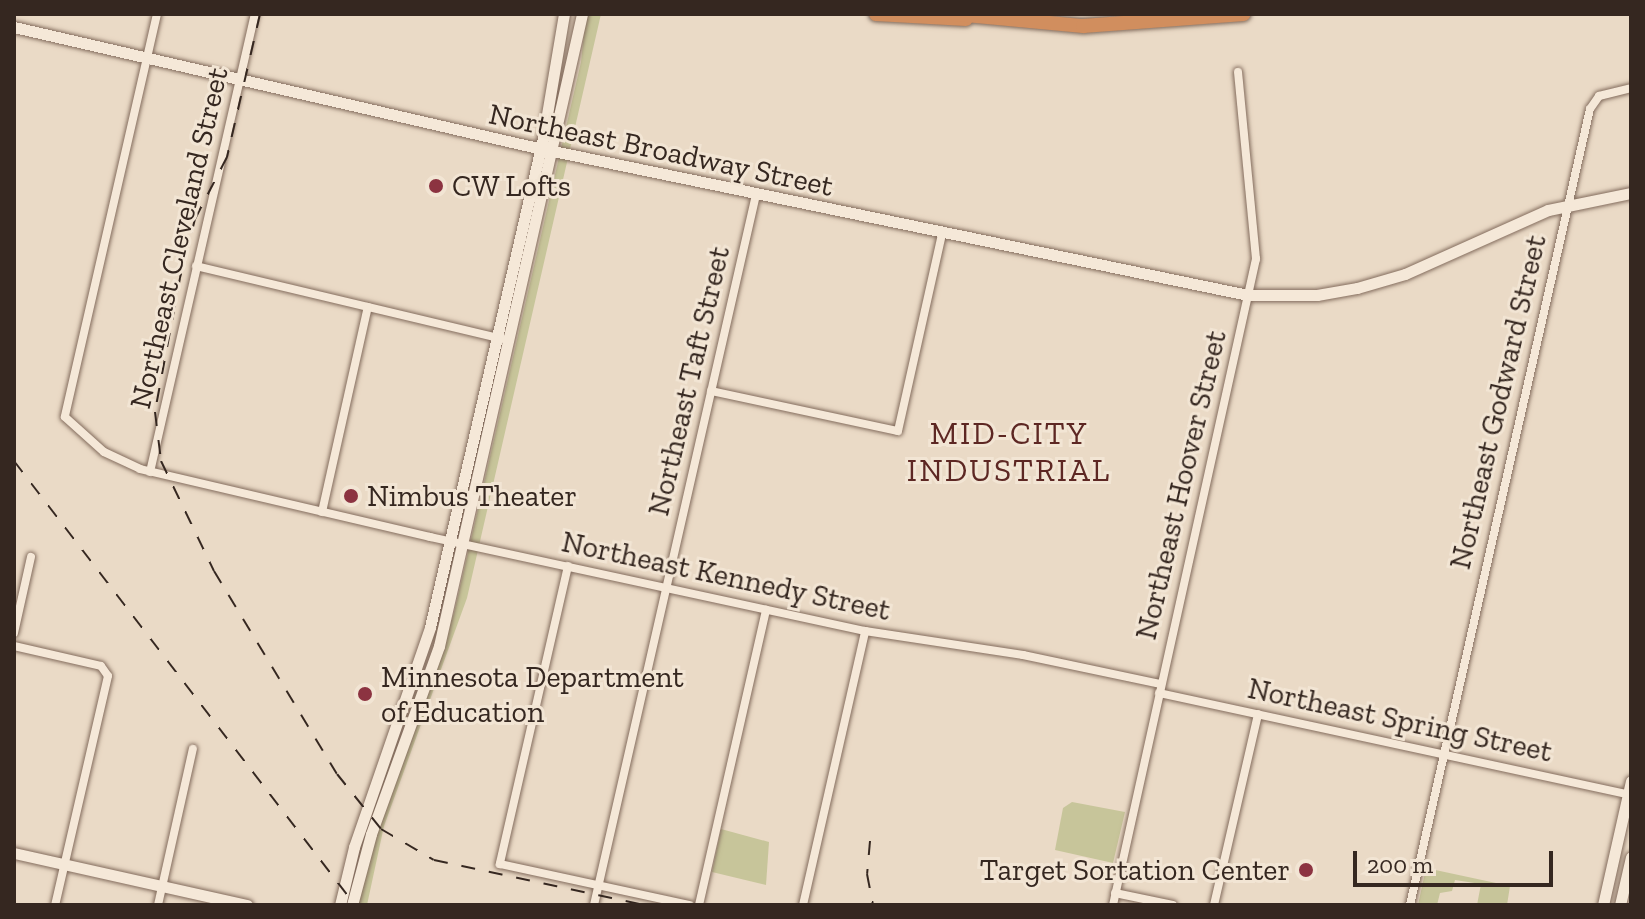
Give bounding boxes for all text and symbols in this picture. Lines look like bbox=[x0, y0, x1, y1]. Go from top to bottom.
street label: Northeast Cleveland Street bbox=[122, 64, 236, 412]
street label: Northeast Broadway Street bbox=[485, 96, 837, 204]
place label: CW Lofts bbox=[452, 168, 572, 204]
marker: CW Lofts bbox=[427, 177, 445, 195]
street label: Northeast Godward Street bbox=[1442, 231, 1554, 573]
street label: Northeast Taft Street bbox=[640, 243, 738, 519]
street label: Northeast Hoover Street bbox=[1128, 327, 1234, 643]
district label: MID-CITY INDUSTRIAL bbox=[907, 415, 1111, 490]
place label: Nimbus Theater bbox=[367, 478, 578, 514]
marker: Nimbus Theater bbox=[342, 487, 360, 505]
street label: Northeast Kennedy Street bbox=[558, 523, 894, 629]
place label: Minnesota Department of Education bbox=[381, 659, 684, 730]
street label: Northeast Spring Street bbox=[1245, 670, 1555, 770]
marker: Minnesota Department of Education bbox=[356, 685, 374, 703]
scale bar bbox=[1357, 835, 1557, 885]
text: 200 m bbox=[1367, 850, 1433, 879]
place label: Target Sortation Center bbox=[980, 852, 1290, 888]
marker: Target Sortation Center bbox=[1297, 861, 1315, 879]

